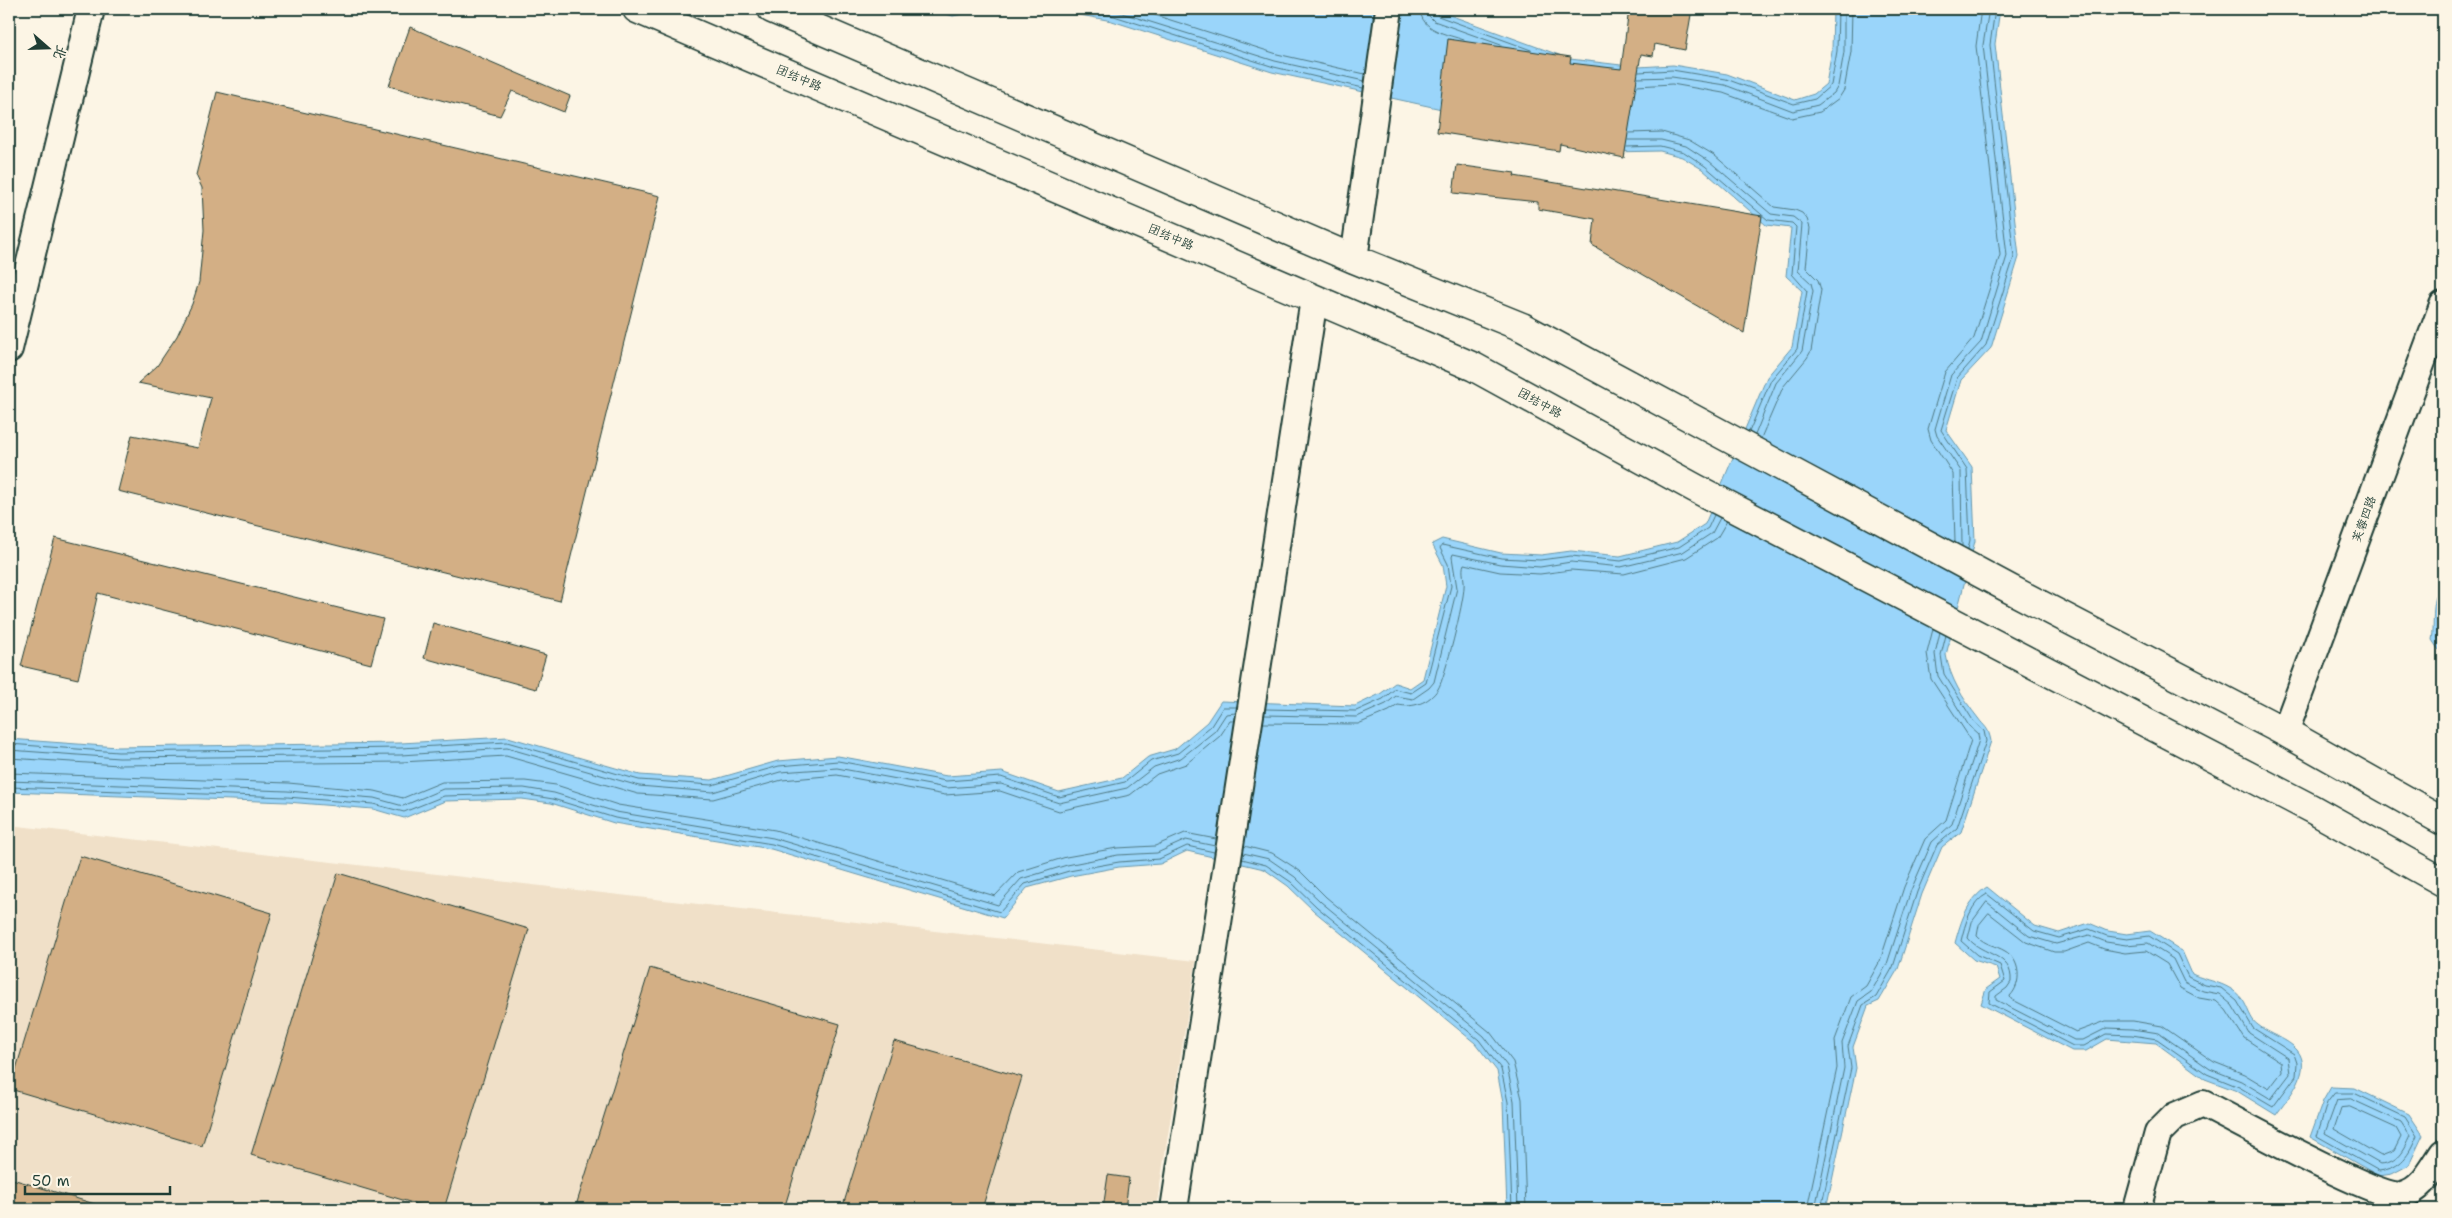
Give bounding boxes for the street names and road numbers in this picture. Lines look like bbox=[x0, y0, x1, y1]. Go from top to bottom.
street label: 团结中路 bbox=[774, 61, 824, 95]
street label: 团结中路 bbox=[1146, 220, 1196, 254]
street label: 团结中路 bbox=[1515, 384, 1565, 422]
street label: 芙蓉四路 bbox=[2348, 494, 2380, 544]

